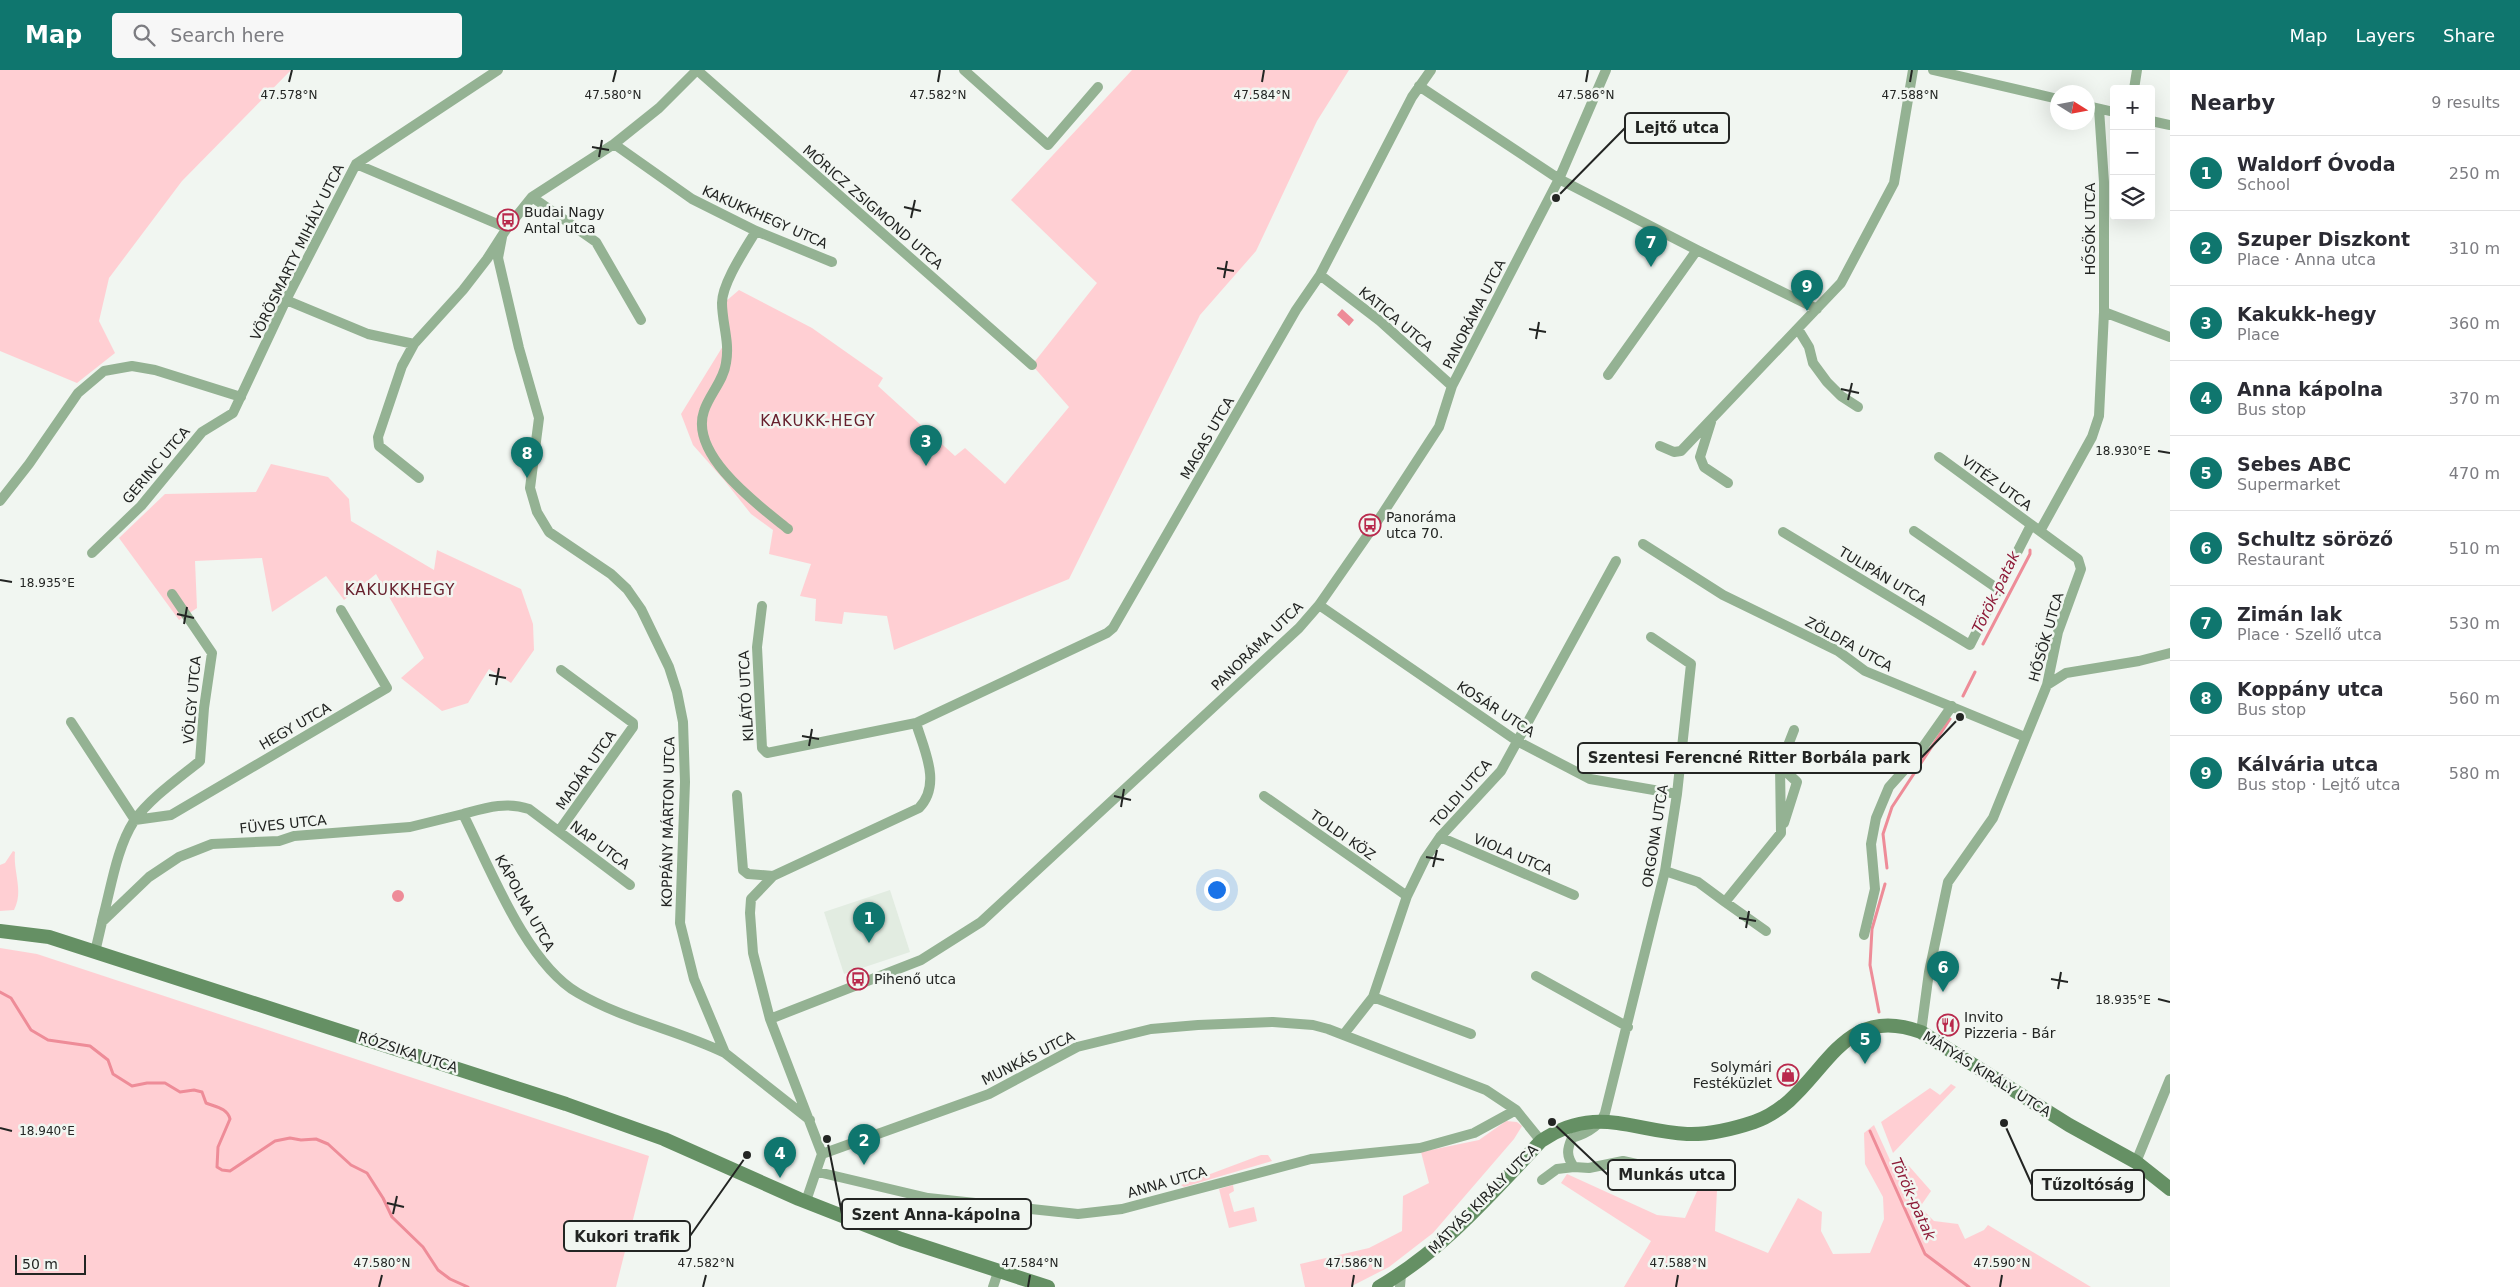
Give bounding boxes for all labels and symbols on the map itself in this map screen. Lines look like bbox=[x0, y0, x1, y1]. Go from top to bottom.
north arrow bbox=[2050, 85, 2095, 130]
text: 47.578°N bbox=[261, 88, 317, 102]
text: 47.580°N bbox=[585, 88, 641, 102]
text: 47.582°N bbox=[910, 88, 966, 102]
text: 47.584°N bbox=[1234, 88, 1290, 102]
text: 47.586°N bbox=[1558, 88, 1614, 102]
text: 47.588°N bbox=[1882, 88, 1938, 102]
callout: Lejtő utca bbox=[1625, 113, 1729, 143]
text: Lejtő utca bbox=[1635, 119, 1719, 137]
street label: MÓRICZ ZSIGMOND UTCA bbox=[800, 141, 947, 272]
street label: VÖRÖSMARTY MIHÁLY UTCA bbox=[246, 160, 347, 343]
street label: KAKUKKHEGY UTCA bbox=[700, 182, 831, 252]
street label: HŐSÖK UTCA bbox=[2081, 182, 2098, 275]
place label: Budai Nagy Antal utca bbox=[524, 204, 605, 236]
bus stop icon: Budai Nagy Antal utca bbox=[496, 208, 520, 232]
pin: 7 bbox=[1635, 226, 1667, 267]
street label: PANORÁMA UTCA bbox=[1439, 256, 1509, 371]
pin: 9 bbox=[1791, 270, 1823, 311]
street label: KATICA UTCA bbox=[1356, 284, 1436, 355]
street label: MAGAS UTCA bbox=[1177, 394, 1237, 482]
district label: KAKUKK-HEGY bbox=[760, 412, 876, 430]
street label: GERINC UTCA bbox=[119, 423, 193, 507]
pin: 3 bbox=[910, 425, 942, 466]
pin: 8 bbox=[511, 437, 543, 478]
text: 18.930°E bbox=[2095, 444, 2151, 458]
street label: VITÉZ UTCA bbox=[1959, 452, 2035, 514]
place label: Panoráma utca 70. bbox=[1386, 509, 1456, 541]
bus stop icon: Panoráma utca 70. bbox=[1358, 513, 1382, 537]
street label: TULIPÁN UTCA bbox=[1835, 543, 1930, 609]
water label: Török-patak bbox=[1969, 547, 2024, 636]
text: 18.935°E bbox=[19, 576, 75, 590]
district label: KAKUKKHEGY bbox=[345, 581, 455, 599]
street label: HŐSÖK UTCA bbox=[2025, 590, 2067, 684]
street label: PANORÁMA UTCA bbox=[1208, 598, 1306, 694]
street label: ZÖLDFA UTCA bbox=[1803, 613, 1896, 675]
street label: KILÁTÓ UTCA bbox=[735, 650, 756, 742]
street label: VÖLGY UTCA bbox=[179, 655, 204, 745]
street label: KOSÁR UTCA bbox=[1454, 678, 1538, 740]
street label: HEGY UTCA bbox=[256, 699, 334, 753]
street label: MADÁR UTCA bbox=[553, 727, 620, 813]
street label: KOPPÁNY MÁRTON UTCA bbox=[659, 736, 677, 907]
callout: Szentesi Ferencné Ritter Borbála park bbox=[1578, 743, 1921, 773]
text: Szentesi Ferencné Ritter Borbála park bbox=[1588, 749, 1911, 767]
street label: TOLDI UTCA bbox=[1427, 756, 1495, 831]
street label: ORGONA UTCA bbox=[1639, 783, 1671, 889]
street label: TOLDI KÖZ bbox=[1307, 805, 1379, 863]
street label: FÜVES UTCA bbox=[239, 810, 328, 837]
street label: NAP UTCA bbox=[567, 817, 633, 873]
street label: VIOLA UTCA bbox=[1471, 830, 1555, 878]
street label: KÁPOLNA UTCA bbox=[492, 852, 558, 954]
your location bbox=[1204, 877, 1230, 903]
pin: 1 bbox=[853, 902, 885, 943]
pin: 6 bbox=[1927, 951, 1959, 992]
bus stop icon: Pihenő utca bbox=[846, 967, 870, 991]
place label: Pihenő utca bbox=[874, 971, 956, 987]
text: 18.935°E bbox=[2095, 993, 2151, 1007]
place label: Invito Pizzeria - Bár bbox=[1964, 1009, 2056, 1041]
restaurant icon: Invito Pizzeria - Bár bbox=[1936, 1013, 1960, 1037]
pin: 5 bbox=[1849, 1023, 1881, 1064]
street label: RÓZSIKA UTCA bbox=[356, 1027, 460, 1076]
street label: MUNKÁS UTCA bbox=[979, 1028, 1077, 1088]
street label: MÁTYÁS KIRÁLY UTCA bbox=[1920, 1028, 2054, 1120]
place label: Solymári Festéküzlet bbox=[1693, 1059, 1773, 1091]
shop icon: Solymári Festéküzlet bbox=[1776, 1063, 1800, 1087]
text: 18.940°E bbox=[19, 1124, 75, 1138]
pin: 2 bbox=[848, 1124, 880, 1165]
pin: 4 bbox=[764, 1137, 796, 1178]
street label: MÁTYÁS KIRÁLY UTCA bbox=[1425, 1141, 1541, 1257]
water label: Török-patak bbox=[1887, 1155, 1940, 1244]
callout: Munkás utca bbox=[1608, 1160, 1735, 1190]
street label: ANNA UTCA bbox=[1125, 1163, 1209, 1201]
text: Munkás utca bbox=[1618, 1166, 1726, 1184]
callout: Tűzoltóság bbox=[2032, 1170, 2144, 1200]
text: Tűzoltóság bbox=[2042, 1176, 2134, 1194]
callout: Szent Anna-kápolna bbox=[842, 1199, 1031, 1229]
text: Szent Anna-kápolna bbox=[851, 1206, 1021, 1224]
callout: Kukori trafik bbox=[564, 1221, 690, 1251]
text: Kukori trafik bbox=[574, 1228, 681, 1246]
scale bar bbox=[15, 1252, 86, 1275]
text: 47.580°N bbox=[354, 1256, 410, 1270]
text: 47.582°N bbox=[678, 1256, 734, 1270]
text: 47.584°N bbox=[1002, 1256, 1058, 1270]
text: 47.586°N bbox=[1326, 1256, 1382, 1270]
text: 47.588°N bbox=[1650, 1256, 1706, 1270]
text: 47.590°N bbox=[1974, 1256, 2030, 1270]

